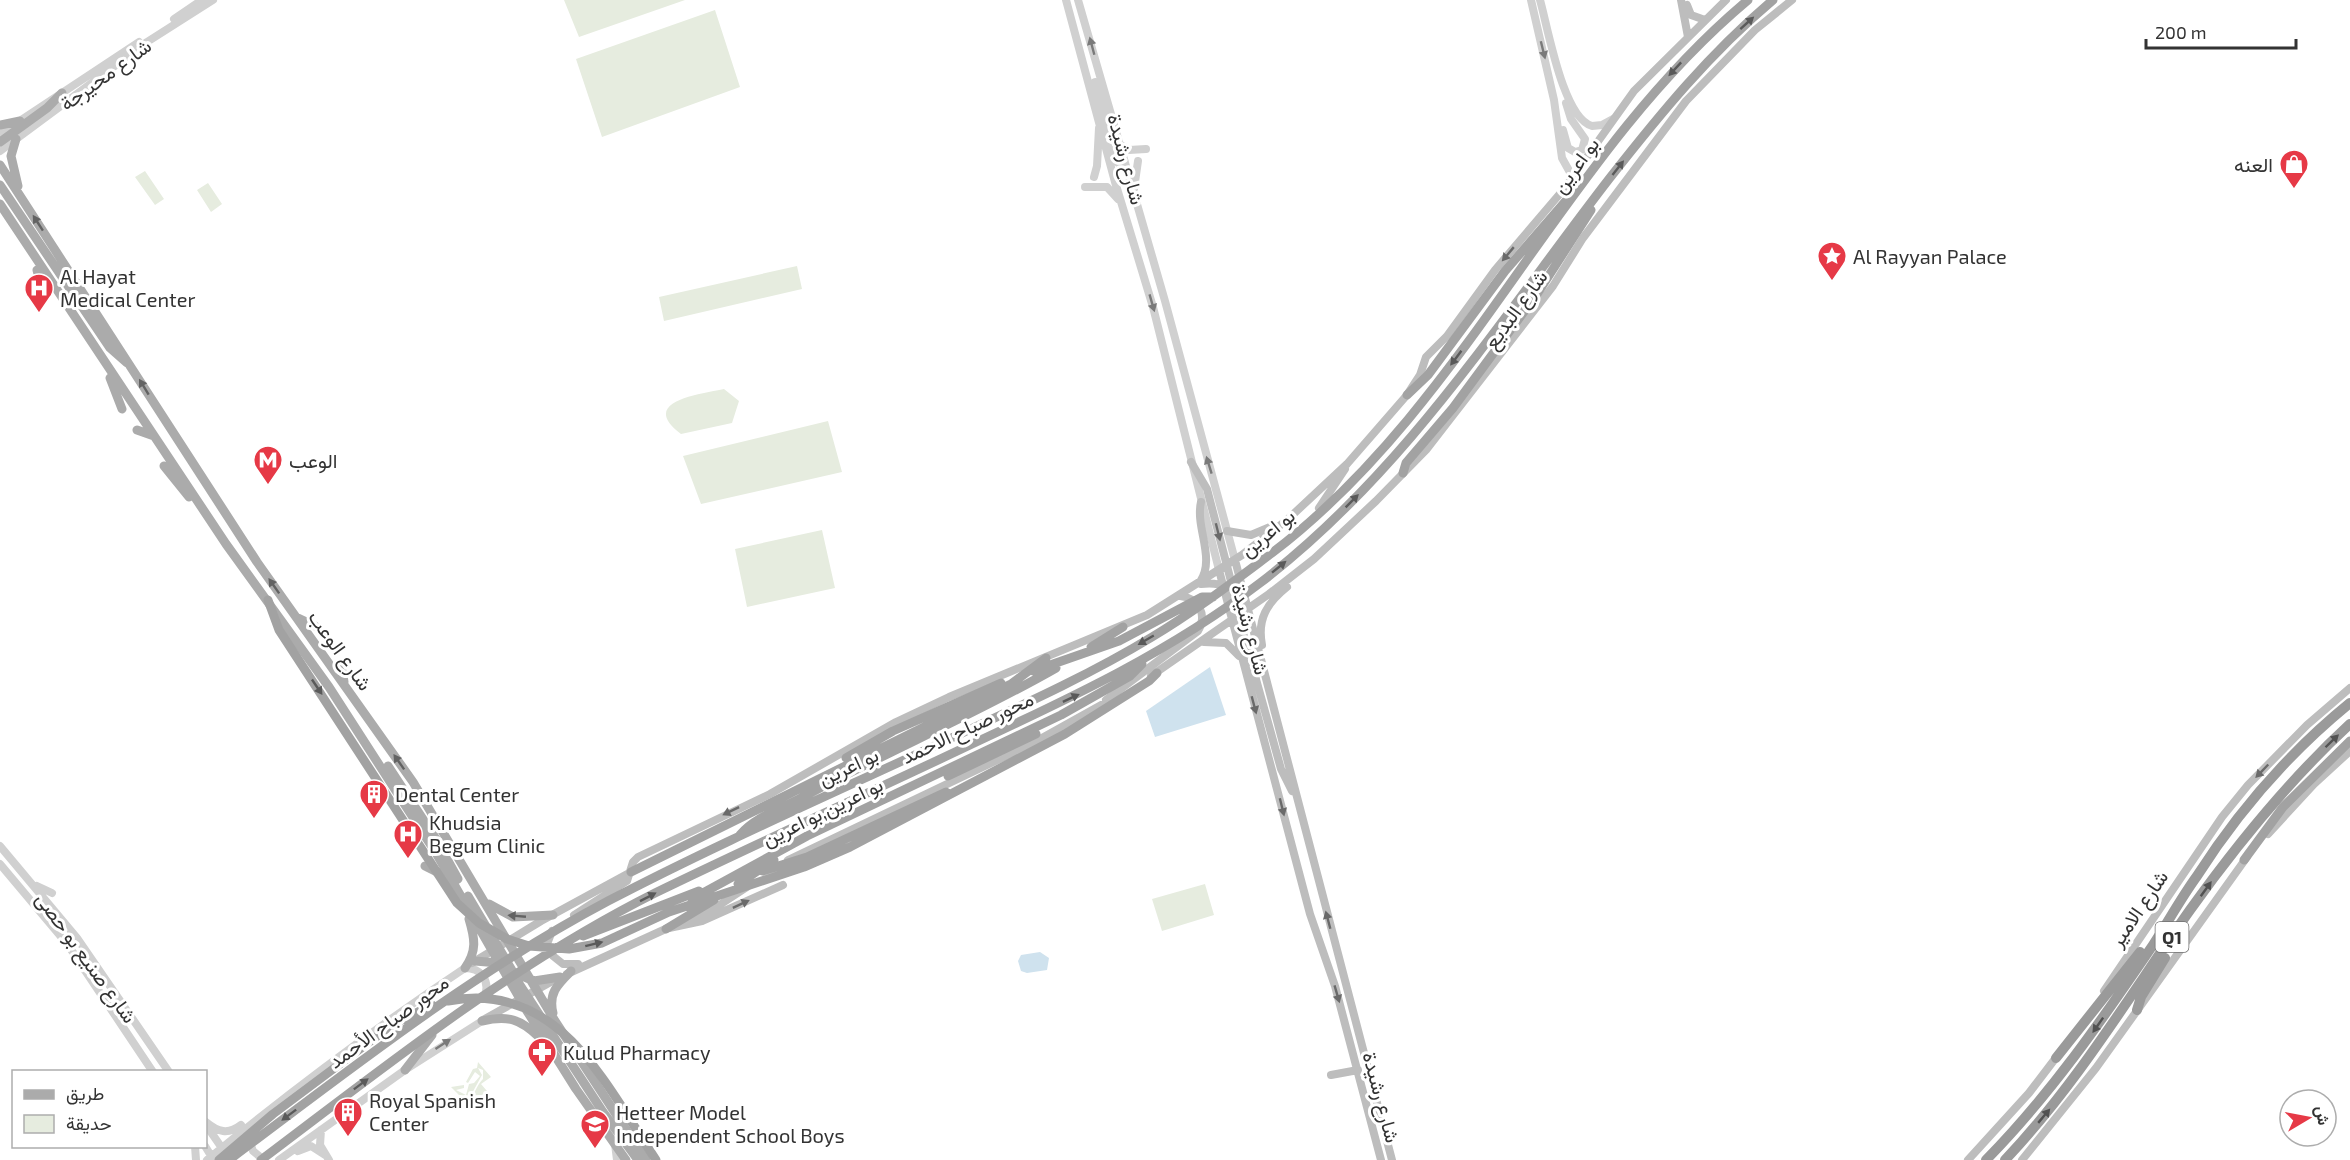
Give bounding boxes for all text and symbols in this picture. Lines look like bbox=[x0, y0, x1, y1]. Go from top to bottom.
scale bar bbox=[2146, 12, 2296, 50]
one-way arrow bbox=[1740, 16, 1754, 30]
text: 200 m bbox=[2155, 21, 2207, 43]
street label: شارع محيرجة bbox=[55, 33, 157, 118]
one-way arrow bbox=[1086, 37, 1096, 56]
one-way arrow bbox=[1539, 41, 1548, 60]
one-way arrow bbox=[1668, 61, 1682, 75]
street label: شارع رشيدة bbox=[1100, 111, 1151, 208]
street label: بو اعرين bbox=[1547, 132, 1605, 199]
shop icon: العنه bbox=[2278, 148, 2310, 190]
place label: العنه bbox=[2234, 152, 2273, 176]
one-way arrow bbox=[1611, 160, 1624, 176]
one-way arrow bbox=[33, 215, 44, 231]
place icon: Al Rayyan Palace bbox=[1816, 240, 1848, 282]
place label: Al Rayyan Palace bbox=[1853, 244, 2007, 268]
one-way arrow bbox=[1501, 246, 1514, 262]
place label: Al Hayat Medical Center bbox=[60, 264, 196, 311]
street label: شارع البديع bbox=[1478, 265, 1554, 355]
hospital icon: Al Hayat Medical Center bbox=[23, 272, 55, 314]
one-way arrow bbox=[1148, 294, 1157, 312]
one-way arrow bbox=[1450, 350, 1462, 365]
one-way arrow bbox=[138, 379, 149, 395]
metro station icon: الوعب bbox=[252, 444, 284, 486]
place label: الوعب bbox=[289, 448, 337, 474]
one-way arrow bbox=[1204, 456, 1213, 474]
one-way arrow bbox=[1345, 494, 1360, 508]
street label: بو اعرين bbox=[1235, 503, 1300, 563]
one-way arrow bbox=[1214, 523, 1224, 541]
one-way arrow bbox=[1271, 561, 1287, 574]
one-way arrow bbox=[268, 578, 280, 594]
street label: شارع رشيدة bbox=[1224, 581, 1275, 678]
street label: شارع الوعب bbox=[302, 605, 378, 696]
one-way arrow bbox=[1138, 635, 1154, 646]
one-way arrow bbox=[311, 678, 323, 694]
street label: محور صباح الاحمد bbox=[897, 686, 1038, 771]
one-way arrow bbox=[1063, 693, 1080, 702]
one-way arrow bbox=[1250, 696, 1260, 714]
one-way arrow bbox=[2325, 734, 2340, 748]
street label: بو اعرين bbox=[814, 742, 883, 792]
one-way arrow bbox=[393, 754, 405, 770]
one-way arrow bbox=[2255, 764, 2269, 778]
street label: بو اعرين,بو اعرين bbox=[758, 771, 887, 852]
building icon: Dental Center bbox=[358, 778, 390, 820]
place label: Dental Center bbox=[395, 782, 519, 806]
one-way arrow bbox=[1277, 798, 1287, 816]
one-way arrow bbox=[722, 807, 739, 816]
place label: Khudsia Begum Clinic bbox=[429, 810, 546, 857]
hospital icon: Khudsia Begum Clinic bbox=[392, 818, 424, 860]
street label: شارع الامير bbox=[2103, 865, 2175, 953]
one-way arrow bbox=[2199, 881, 2211, 896]
street label: شارع صنيع بو حصى bbox=[29, 887, 142, 1029]
one-way arrow bbox=[639, 893, 656, 902]
one-way arrow bbox=[732, 899, 750, 909]
one-way arrow bbox=[507, 911, 526, 921]
one-way arrow bbox=[1323, 911, 1333, 929]
road number: Q1 bbox=[2156, 922, 2188, 952]
one-way arrow bbox=[585, 939, 603, 949]
street label: محور صباح الأحمد bbox=[323, 969, 455, 1075]
one-way arrow bbox=[1333, 985, 1342, 1003]
one-way arrow bbox=[2093, 1017, 2105, 1032]
pharmacy icon: Kulud Pharmacy bbox=[526, 1036, 558, 1078]
one-way arrow bbox=[435, 1039, 451, 1050]
place label: Kulud Pharmacy bbox=[563, 1040, 711, 1064]
street label: شارع رشيدة bbox=[1355, 1049, 1406, 1146]
legend bbox=[12, 1070, 207, 1148]
one-way arrow bbox=[354, 1078, 369, 1090]
text: طريق bbox=[66, 1082, 104, 1105]
place label: Royal Spanish Center bbox=[369, 1088, 496, 1135]
north arrow bbox=[2278, 1088, 2338, 1148]
building icon: Royal Spanish Center bbox=[332, 1096, 364, 1138]
place label: Hetteer Model Independent School Boys bbox=[616, 1100, 845, 1147]
text: ش bbox=[2311, 1104, 2334, 1127]
school or university icon: Hetteer Model Independent School Boys bbox=[579, 1108, 611, 1150]
one-way arrow bbox=[281, 1109, 296, 1121]
one-way arrow bbox=[2037, 1109, 2050, 1124]
text: حديقة bbox=[66, 1112, 112, 1134]

